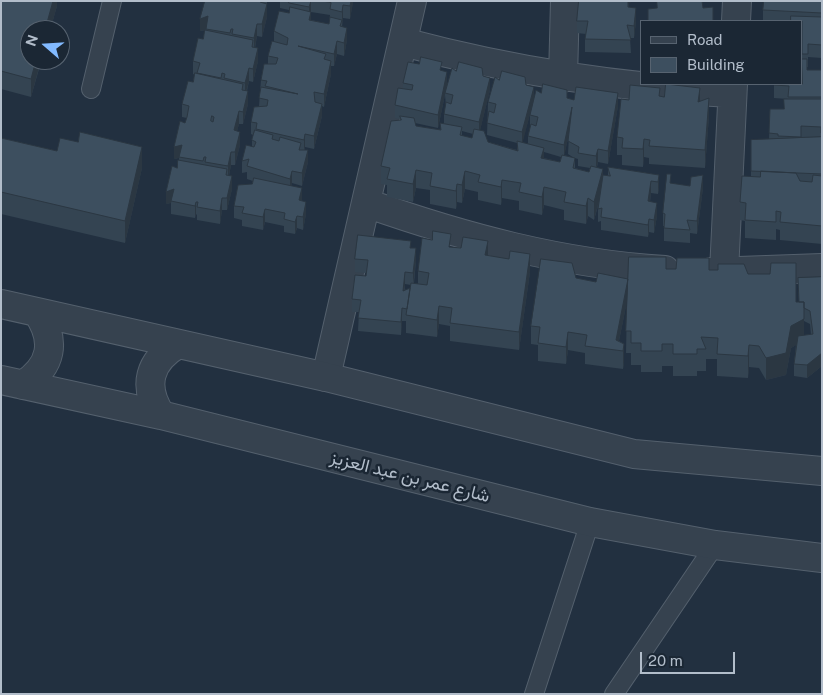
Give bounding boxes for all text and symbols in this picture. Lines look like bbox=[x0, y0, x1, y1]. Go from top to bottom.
north arrow bbox=[20, 20, 70, 70]
legend bbox=[640, 20, 803, 85]
text: Road bbox=[687, 31, 723, 48]
text: N bbox=[22, 33, 41, 48]
text: Building bbox=[687, 56, 745, 73]
street label: شارع عمر بن عبد العزيز bbox=[328, 447, 492, 507]
scale bar bbox=[643, 642, 738, 674]
text: 20 m bbox=[648, 652, 683, 669]

